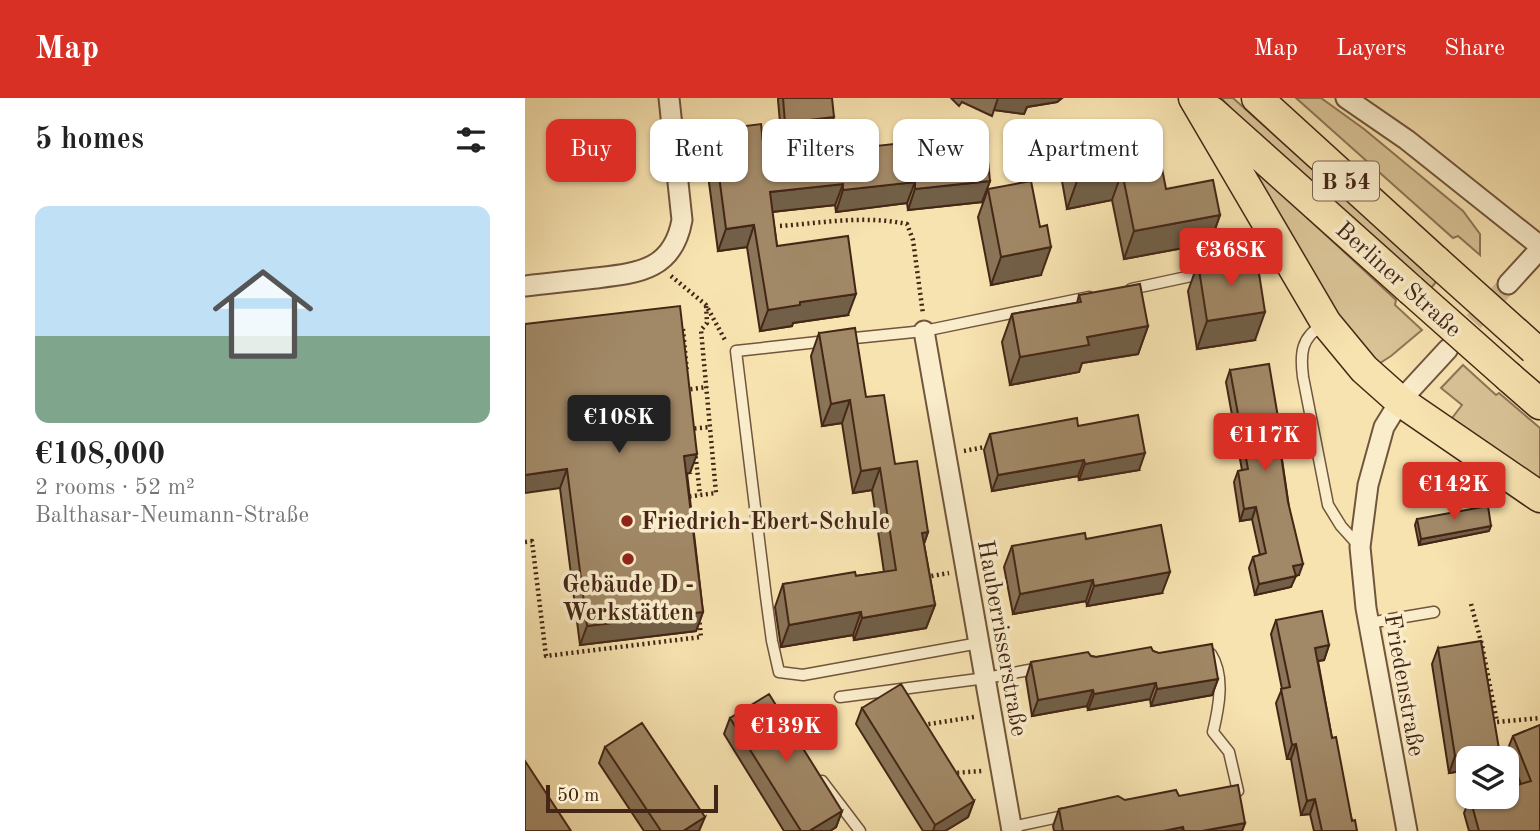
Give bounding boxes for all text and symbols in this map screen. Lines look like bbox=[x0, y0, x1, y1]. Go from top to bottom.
text: Map bbox=[35, 33, 99, 66]
text: Map bbox=[1254, 37, 1298, 61]
text: Layers bbox=[1336, 37, 1406, 61]
text: Share bbox=[1444, 37, 1505, 61]
chip: Buy bbox=[546, 119, 636, 182]
chip: Rent bbox=[650, 119, 748, 182]
chip: Filters bbox=[762, 119, 879, 182]
chip: New bbox=[893, 119, 989, 182]
chip: Apartment bbox=[1003, 119, 1163, 182]
icon: filters bbox=[452, 121, 490, 159]
text: 5 homes bbox=[35, 125, 144, 155]
road number: B 54 bbox=[1313, 162, 1379, 200]
street label: Berliner Straße bbox=[1330, 218, 1465, 343]
pin: €368K bbox=[1182, 228, 1280, 288]
text: €368K bbox=[1195, 239, 1267, 262]
icon: home bbox=[200, 251, 326, 377]
pin: €108K bbox=[570, 396, 668, 455]
text: €108K bbox=[583, 406, 655, 429]
pin: €117K bbox=[1216, 414, 1314, 473]
text: €117K bbox=[1229, 424, 1301, 447]
text: €108,000 bbox=[35, 440, 165, 470]
pin: €142K bbox=[1405, 462, 1503, 522]
text: €142K bbox=[1418, 473, 1490, 496]
text: 2 rooms · 52 m² bbox=[35, 476, 195, 499]
text: Balthasar-Neumann-Straße bbox=[35, 504, 309, 527]
place label: Friedrich-Ebert-Schule bbox=[641, 511, 890, 535]
marker: Friedrich-Ebert-Schule bbox=[619, 513, 635, 529]
street label: Hauberrisserstraße bbox=[972, 538, 1030, 738]
marker: Gebäude D - Werkstätten bbox=[620, 551, 636, 567]
place label: Gebäude D - Werkstätten bbox=[562, 574, 694, 626]
street label: Friedenstraße bbox=[1379, 612, 1427, 758]
pin: €139K bbox=[737, 704, 835, 764]
text: €139K bbox=[750, 715, 822, 738]
map controls bbox=[1456, 746, 1519, 809]
button: layers bbox=[1456, 746, 1519, 809]
scale bar bbox=[546, 782, 717, 814]
text: 50 m bbox=[557, 787, 599, 806]

